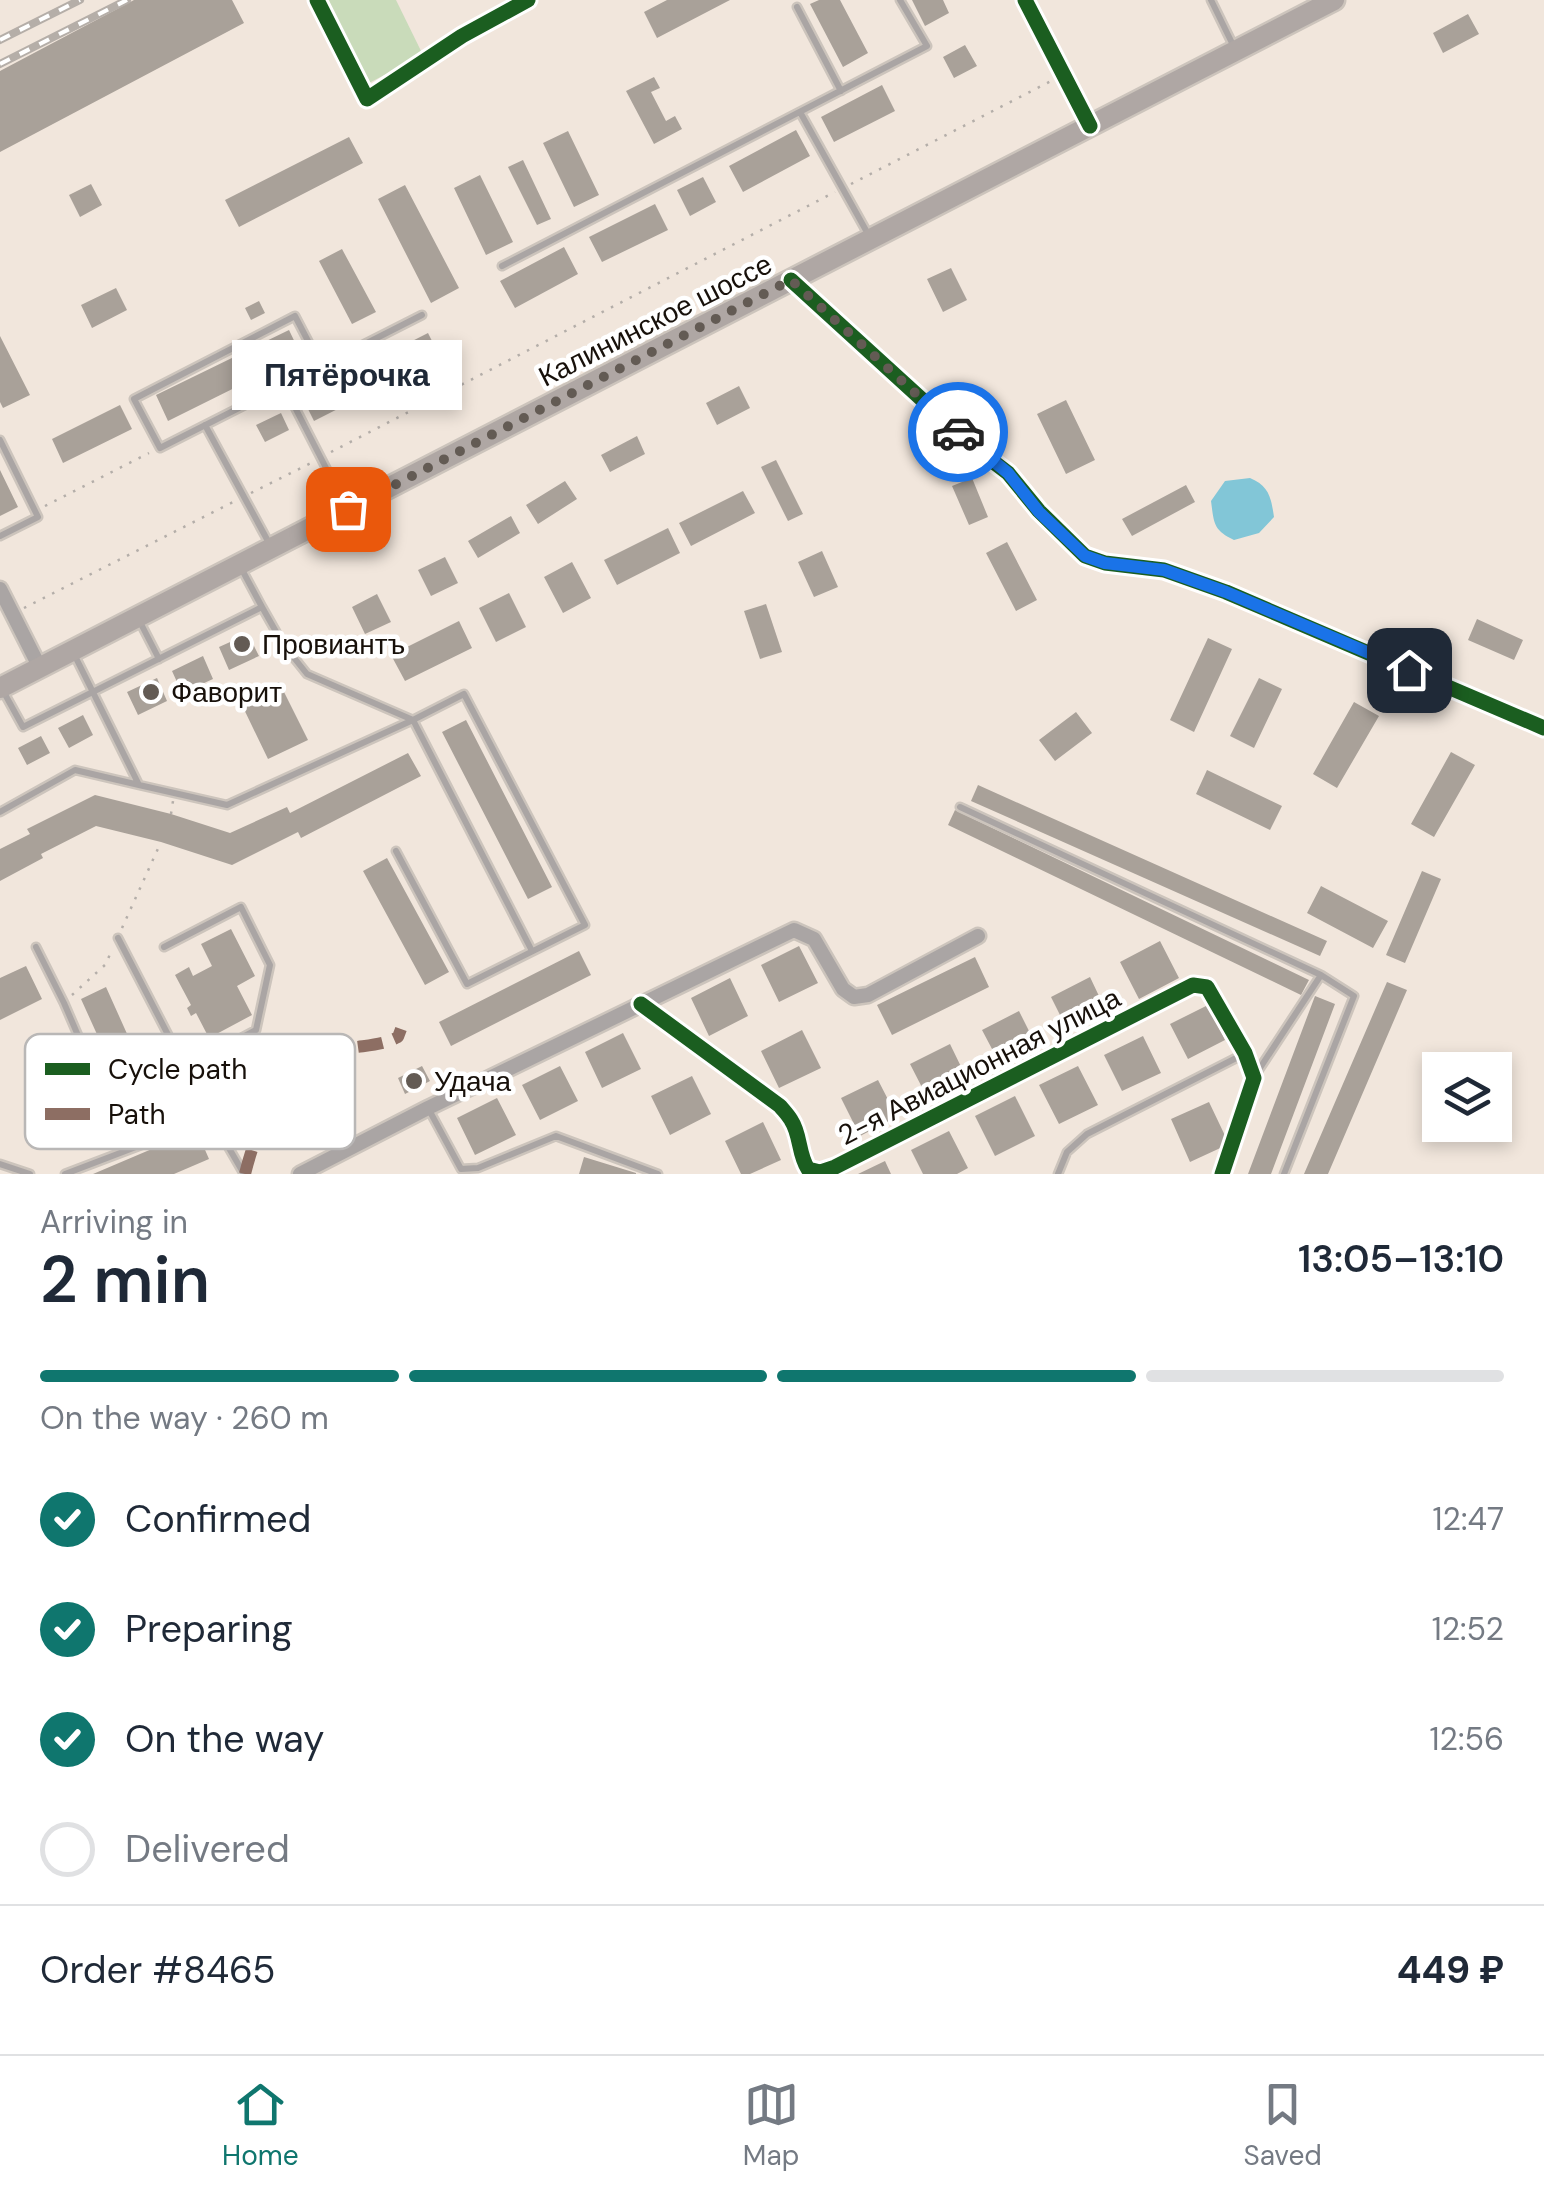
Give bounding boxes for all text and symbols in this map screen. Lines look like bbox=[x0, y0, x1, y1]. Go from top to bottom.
street label: Калининское шоссе bbox=[532, 246, 778, 395]
callout: Пятёрочка bbox=[233, 339, 463, 409]
text: Пятёрочка bbox=[264, 354, 430, 396]
courier bbox=[908, 382, 1008, 482]
icon: car bbox=[931, 405, 986, 460]
pin bbox=[306, 467, 391, 552]
icon: bag bbox=[321, 482, 376, 537]
place label: Провиантъ bbox=[262, 626, 405, 663]
pin bbox=[1367, 628, 1452, 713]
marker: Провиантъ bbox=[231, 633, 253, 655]
icon: home bbox=[1382, 643, 1437, 698]
place label: Фаворит bbox=[171, 674, 282, 711]
marker: Фаворит bbox=[140, 681, 162, 703]
street label: 2-я Авиационная улица bbox=[832, 979, 1127, 1154]
legend bbox=[25, 1034, 355, 1149]
text: Cycle path bbox=[108, 1051, 247, 1088]
map controls bbox=[1422, 1052, 1512, 1142]
button: layers bbox=[1422, 1052, 1512, 1142]
place label: Удача bbox=[434, 1063, 511, 1100]
marker: Удача bbox=[403, 1070, 425, 1092]
text: Path bbox=[108, 1096, 166, 1133]
text: Arriving in bbox=[40, 1201, 188, 1243]
text: 13:05–13:10 bbox=[1298, 1234, 1504, 1284]
text: 2 min bbox=[40, 1238, 210, 1322]
text: On the way · 260 m bbox=[40, 1397, 329, 1439]
icon: check bbox=[40, 1492, 95, 1547]
text: Confirmed bbox=[125, 1494, 311, 1544]
text: 12:47 bbox=[1433, 1498, 1504, 1540]
icon: check bbox=[40, 1602, 95, 1657]
text: Preparing bbox=[125, 1604, 293, 1654]
text: 12:52 bbox=[1432, 1608, 1504, 1650]
icon: check bbox=[40, 1712, 95, 1767]
text: On the way bbox=[125, 1714, 324, 1764]
text: 12:56 bbox=[1430, 1718, 1504, 1760]
text: Delivered bbox=[125, 1824, 290, 1874]
text: Order #8465 bbox=[40, 1945, 275, 1995]
text: 449 ₽ bbox=[1397, 1945, 1504, 1995]
tab: Home bbox=[222, 2077, 299, 2174]
tab: Map bbox=[743, 2077, 799, 2174]
tab: Saved bbox=[1243, 2077, 1322, 2174]

